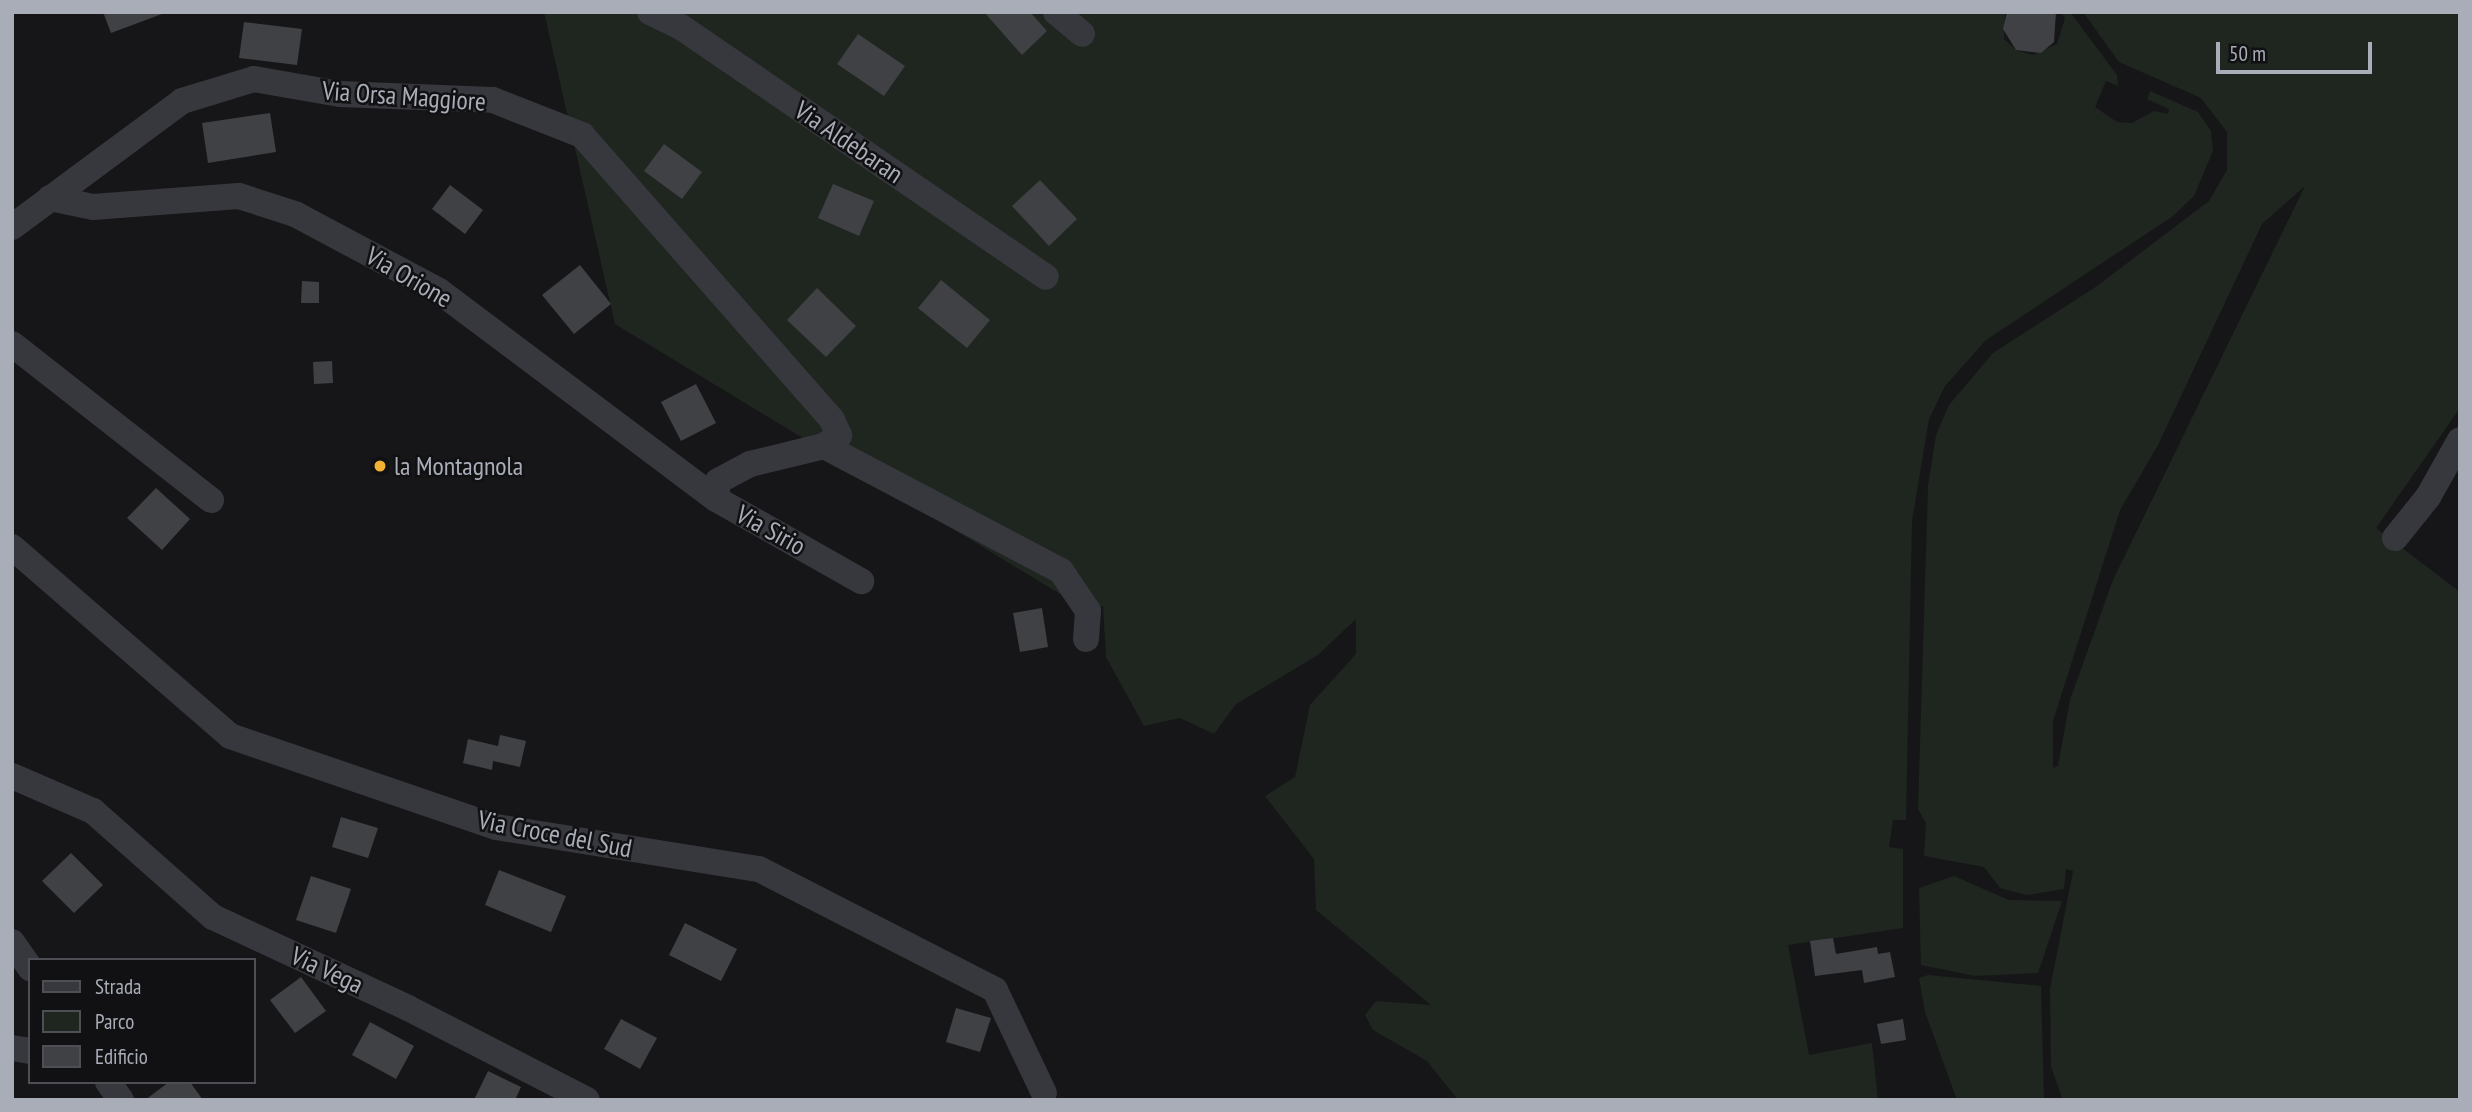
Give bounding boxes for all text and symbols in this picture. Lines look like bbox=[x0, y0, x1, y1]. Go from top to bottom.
scale bar bbox=[2220, 28, 2376, 72]
text: 50 m bbox=[2229, 40, 2266, 67]
street label: Via Orsa Maggiore bbox=[321, 75, 487, 117]
street label: Via Aldebaran bbox=[789, 94, 909, 190]
street label: Via Orione bbox=[360, 240, 458, 314]
place label: la Montagnola bbox=[394, 450, 523, 482]
marker: la Montagnola bbox=[372, 458, 388, 474]
street label: Via Sirio bbox=[731, 498, 811, 562]
street label: Via Croce del Sud bbox=[476, 804, 634, 864]
street label: Via Vega bbox=[286, 940, 368, 1000]
legend bbox=[28, 958, 256, 1084]
text: Strada bbox=[95, 973, 141, 1000]
text: Parco bbox=[95, 1008, 134, 1035]
text: Edificio bbox=[95, 1043, 148, 1070]

